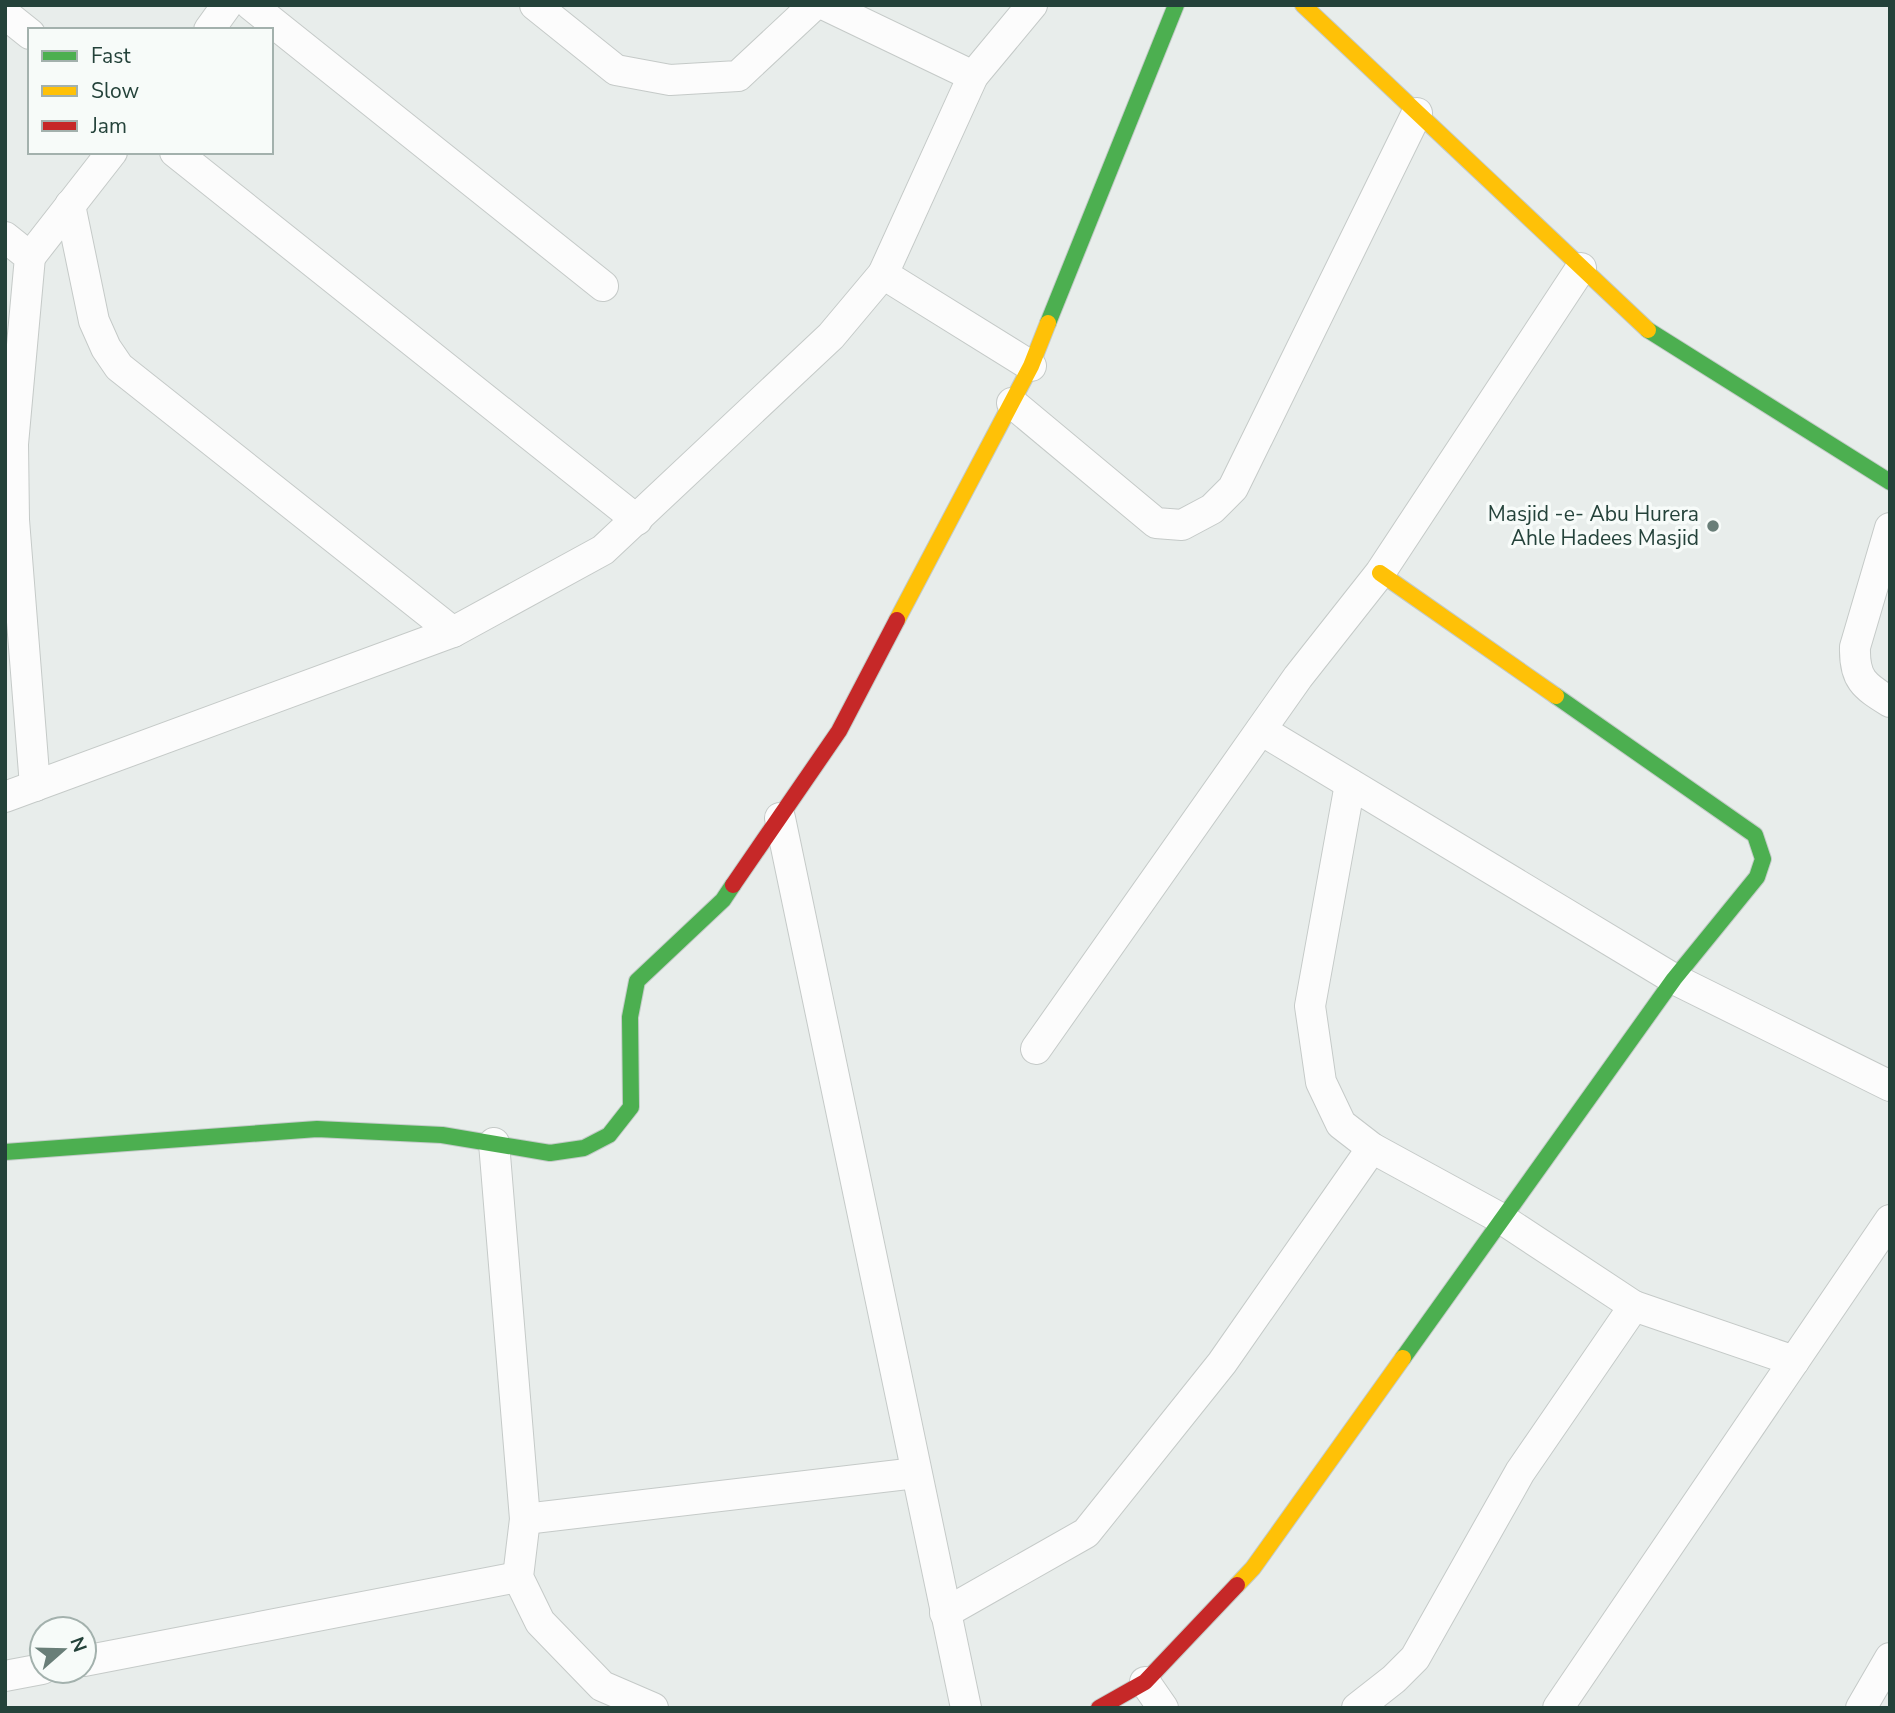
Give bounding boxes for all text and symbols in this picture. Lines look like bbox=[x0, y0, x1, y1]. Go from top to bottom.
legend bbox=[28, 28, 273, 154]
text: Fast bbox=[91, 42, 131, 70]
text: Slow bbox=[91, 77, 140, 105]
text: Jam bbox=[90, 112, 127, 140]
place label: Masjid -e- Abu Hurera Ahle Hadees Masjid bbox=[1488, 500, 1699, 552]
marker: Masjid -e- Abu Hurera Ahle Hadees Masjid bbox=[1705, 518, 1721, 534]
north arrow bbox=[28, 1615, 98, 1685]
text: N bbox=[63, 1633, 93, 1656]

